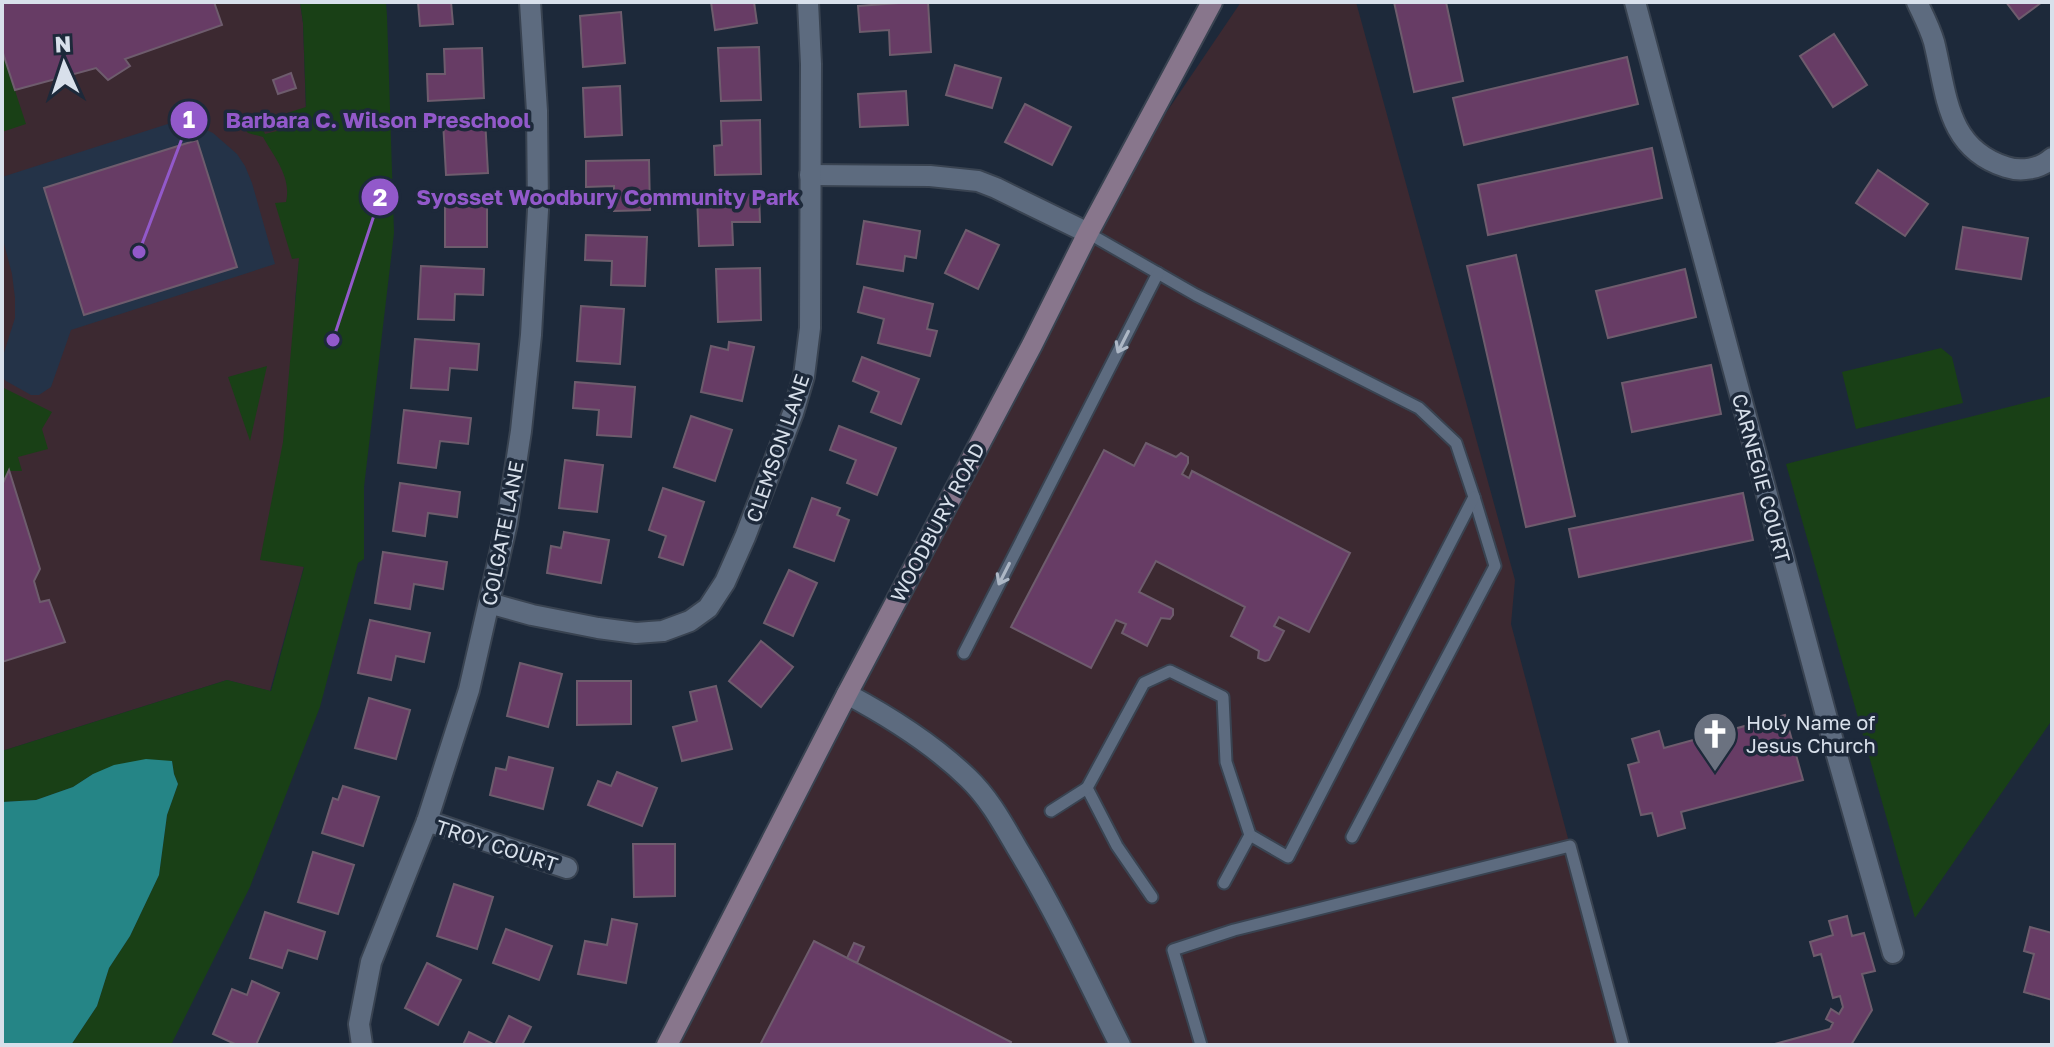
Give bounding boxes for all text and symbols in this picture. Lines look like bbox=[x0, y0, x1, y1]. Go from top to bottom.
north arrow bbox=[24, 24, 104, 104]
text: N bbox=[54, 30, 72, 57]
callout: Barbara C. Wilson Preschool bbox=[169, 97, 547, 143]
text: 1 bbox=[183, 104, 195, 133]
text: Barbara C. Wilson Preschool bbox=[225, 106, 531, 133]
callout: Syosset Woodbury Community Park bbox=[360, 174, 816, 220]
text: 2 bbox=[373, 182, 387, 211]
text: Syosset Woodbury Community Park bbox=[416, 183, 800, 210]
one-way arrow bbox=[1114, 330, 1130, 354]
street label: CLEMSON LANE bbox=[740, 371, 814, 525]
street label: CARNEGIE COURT bbox=[1728, 391, 1796, 565]
street label: WOODBURY ROAD bbox=[885, 438, 989, 606]
street label: COLGATE LANE bbox=[476, 459, 528, 607]
one-way arrow bbox=[996, 561, 1012, 585]
church icon: Holy Name of Jesus Church bbox=[1691, 710, 1739, 773]
place label: Holy Name of Jesus Church bbox=[1746, 710, 1876, 757]
street label: TROY COURT bbox=[433, 814, 561, 876]

